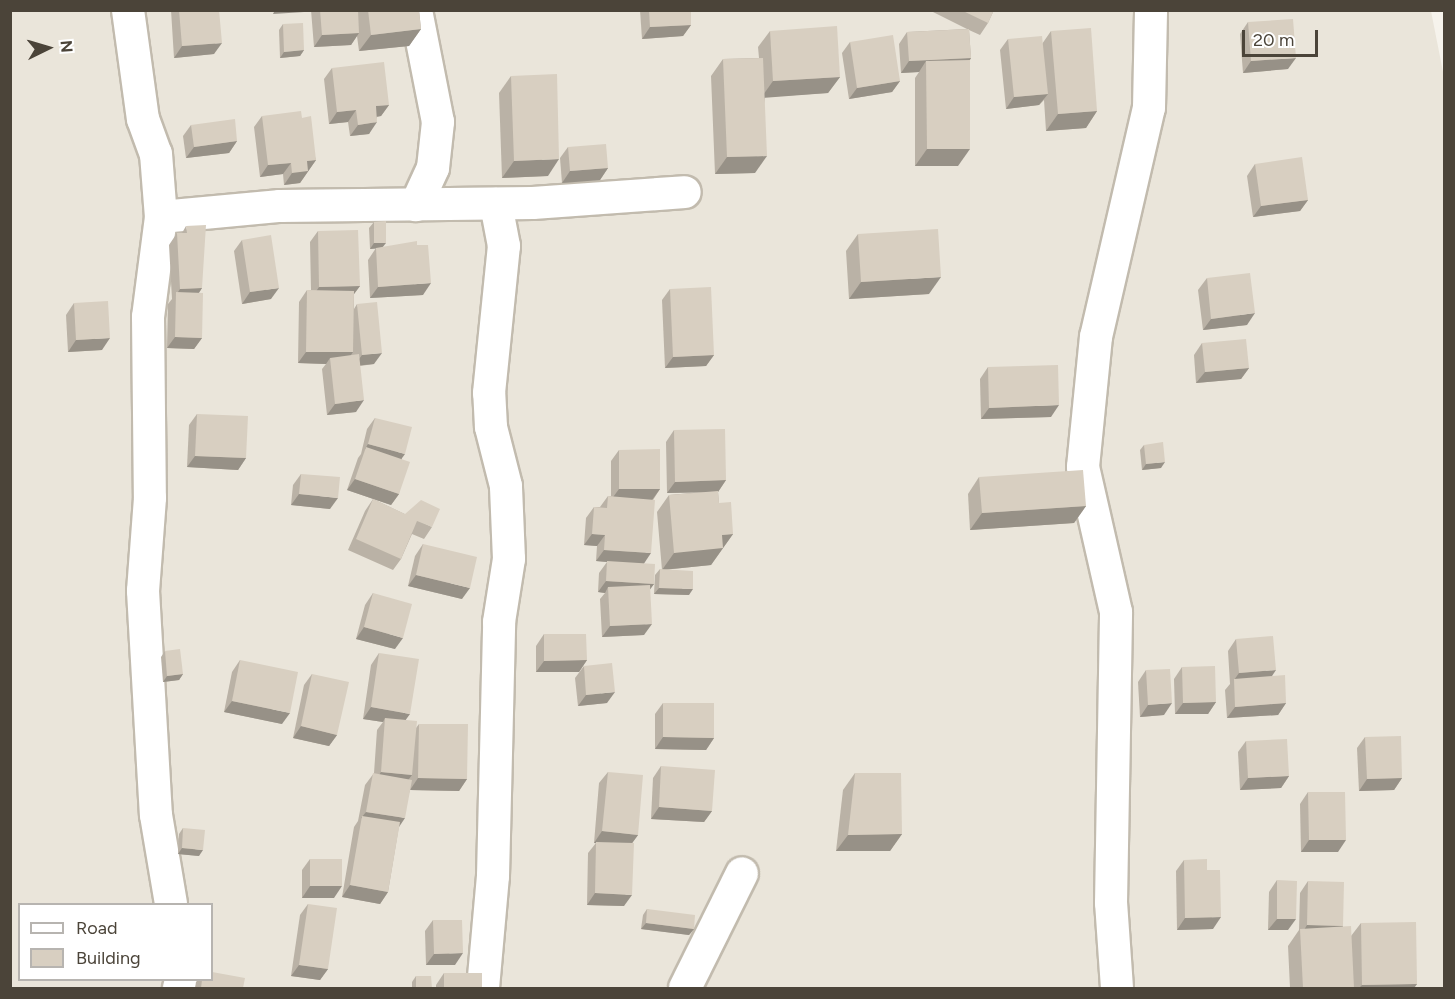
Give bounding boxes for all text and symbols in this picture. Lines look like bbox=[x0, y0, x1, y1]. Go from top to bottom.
north arrow bbox=[18, 18, 78, 78]
scale bar bbox=[1245, 18, 1322, 56]
text: 20 m bbox=[1253, 29, 1294, 51]
text: N bbox=[56, 39, 76, 53]
legend bbox=[18, 903, 213, 981]
text: Road bbox=[76, 917, 117, 939]
text: Building bbox=[76, 947, 141, 969]

